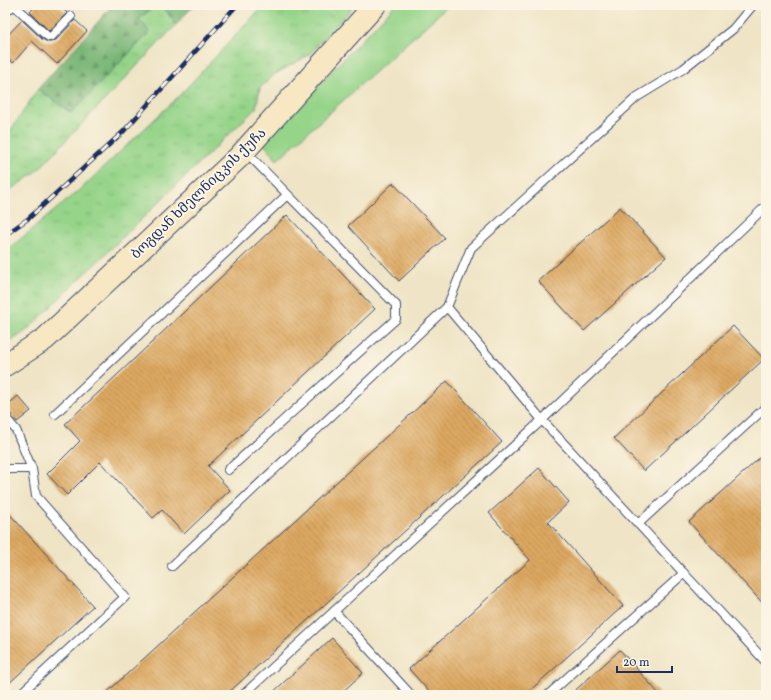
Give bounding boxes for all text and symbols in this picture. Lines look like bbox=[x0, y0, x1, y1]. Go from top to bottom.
street label: ბოგდან ხმელნიცკის ქუჩა bbox=[127, 124, 271, 264]
scale bar bbox=[617, 648, 672, 674]
text: 20 m bbox=[623, 655, 650, 671]

